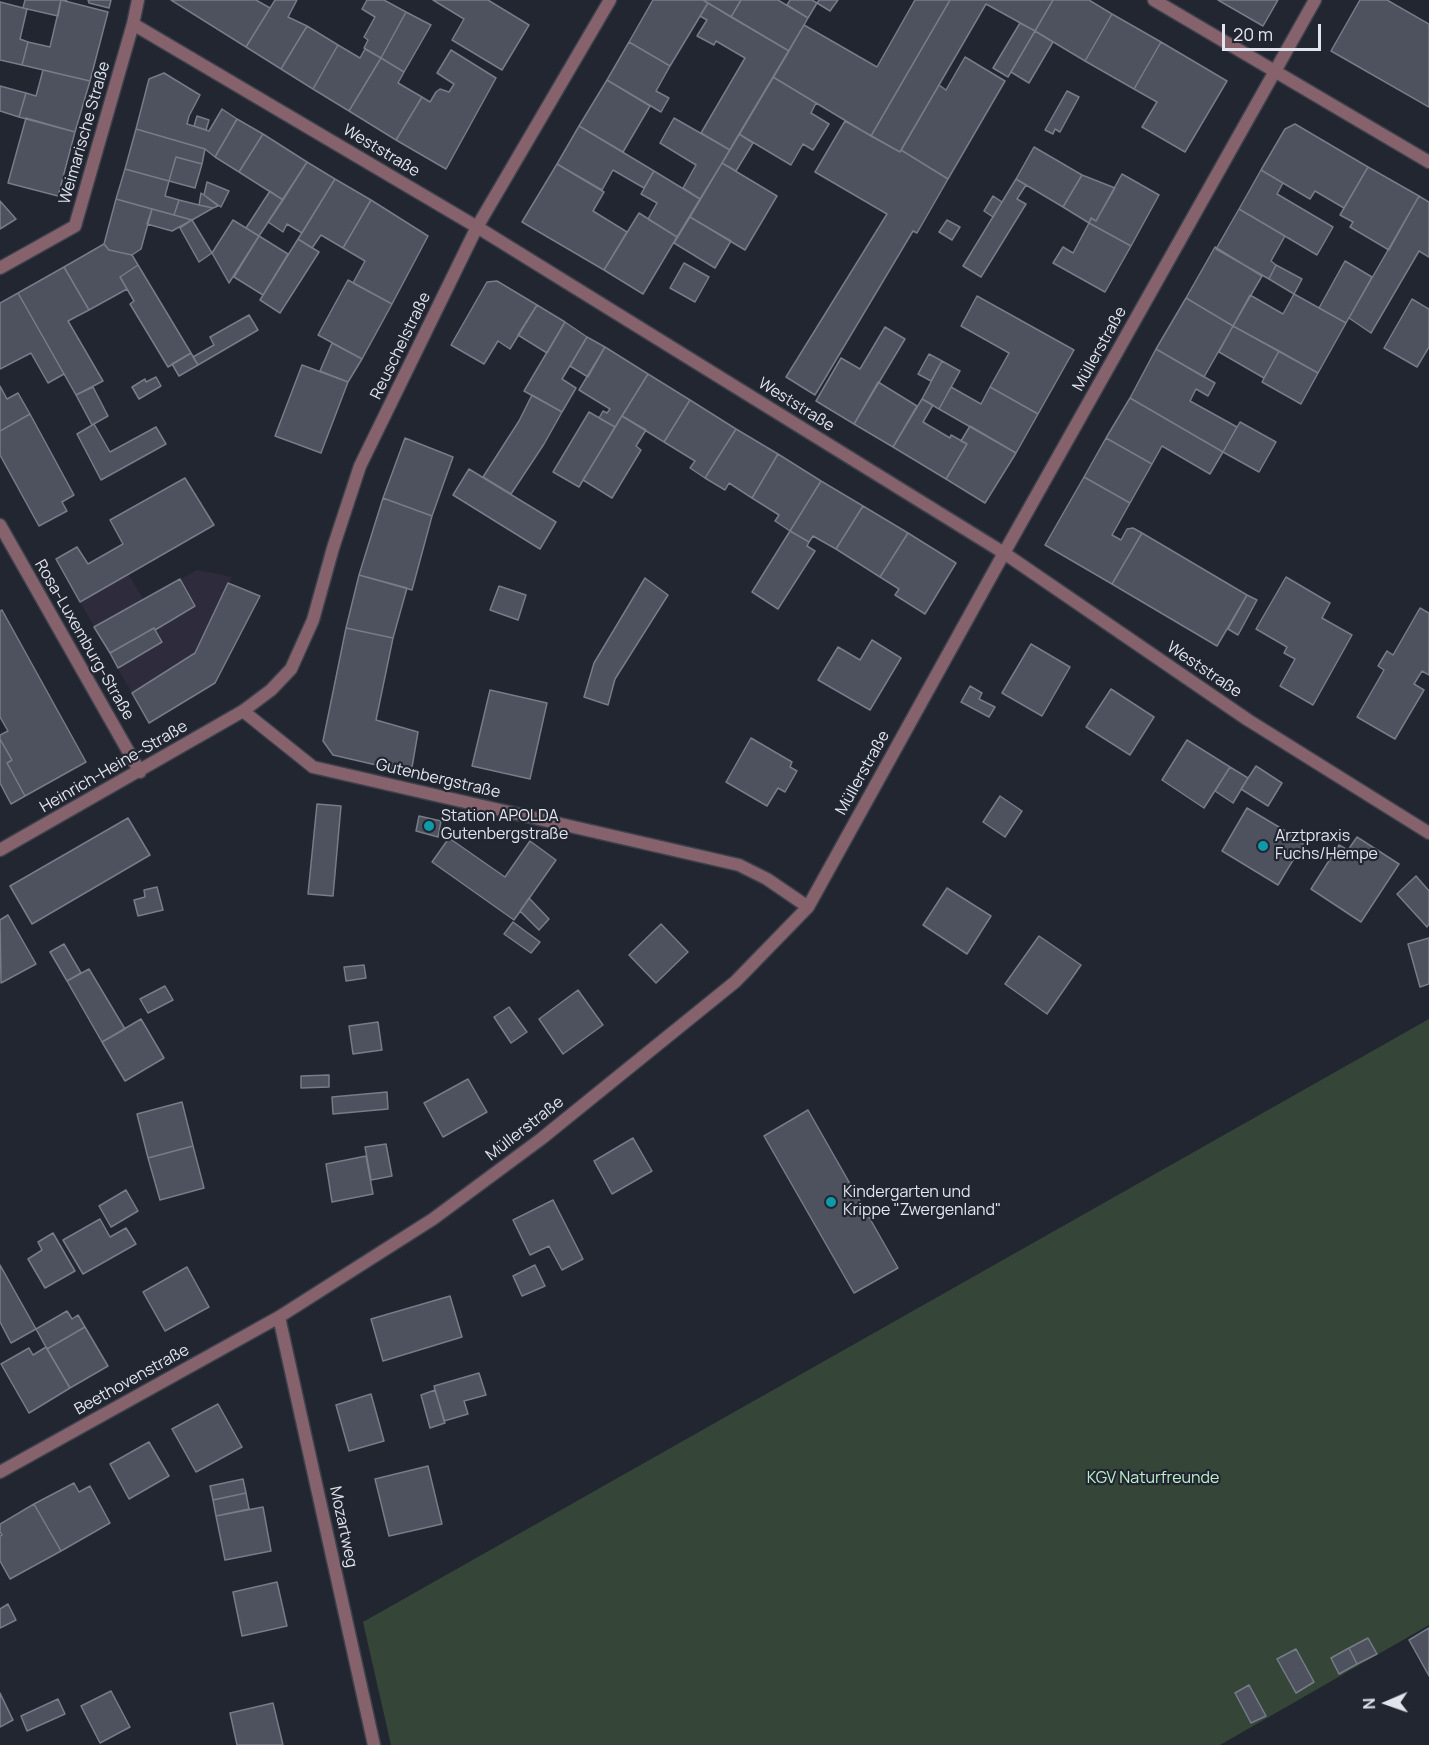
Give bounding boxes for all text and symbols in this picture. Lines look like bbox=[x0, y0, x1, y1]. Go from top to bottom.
scale bar bbox=[1225, 12, 1324, 50]
text: 20 m bbox=[1233, 22, 1273, 46]
street label: Weimarische Straße bbox=[55, 59, 115, 207]
street label: Weststraße bbox=[339, 121, 423, 181]
street label: Reuschelstraße bbox=[367, 289, 435, 403]
street label: Müllerstraße bbox=[1069, 304, 1131, 394]
street label: Weststraße bbox=[754, 374, 838, 436]
street label: Rosa-Luxemburg-Straße bbox=[30, 556, 138, 724]
street label: Weststraße bbox=[1163, 638, 1245, 702]
street label: Heinrich-Heine-Straße bbox=[37, 717, 191, 817]
street label: Müllerstraße bbox=[832, 728, 894, 818]
street label: Gutenbergstraße bbox=[374, 755, 502, 803]
place label: Station APOLDA Gutenbergstraße bbox=[441, 807, 568, 845]
marker: Station APOLDA Gutenbergstraße bbox=[422, 819, 436, 833]
place label: Arztpraxis Fuchs/Hempe bbox=[1275, 827, 1378, 865]
marker: Arztpraxis Fuchs/Hempe bbox=[1256, 839, 1270, 853]
street label: Müllerstraße bbox=[482, 1093, 568, 1165]
place label: Kindergarten und Krippe "Zwergenland" bbox=[843, 1183, 1001, 1221]
marker: Kindergarten und Krippe "Zwergenland" bbox=[824, 1195, 838, 1209]
street label: Beethovenstraße bbox=[71, 1341, 193, 1419]
park label: KGV Naturfreunde bbox=[1087, 1469, 1219, 1489]
street label: Mozartweg bbox=[325, 1485, 361, 1569]
north arrow bbox=[1357, 1673, 1417, 1733]
text: N bbox=[1358, 1697, 1380, 1710]

